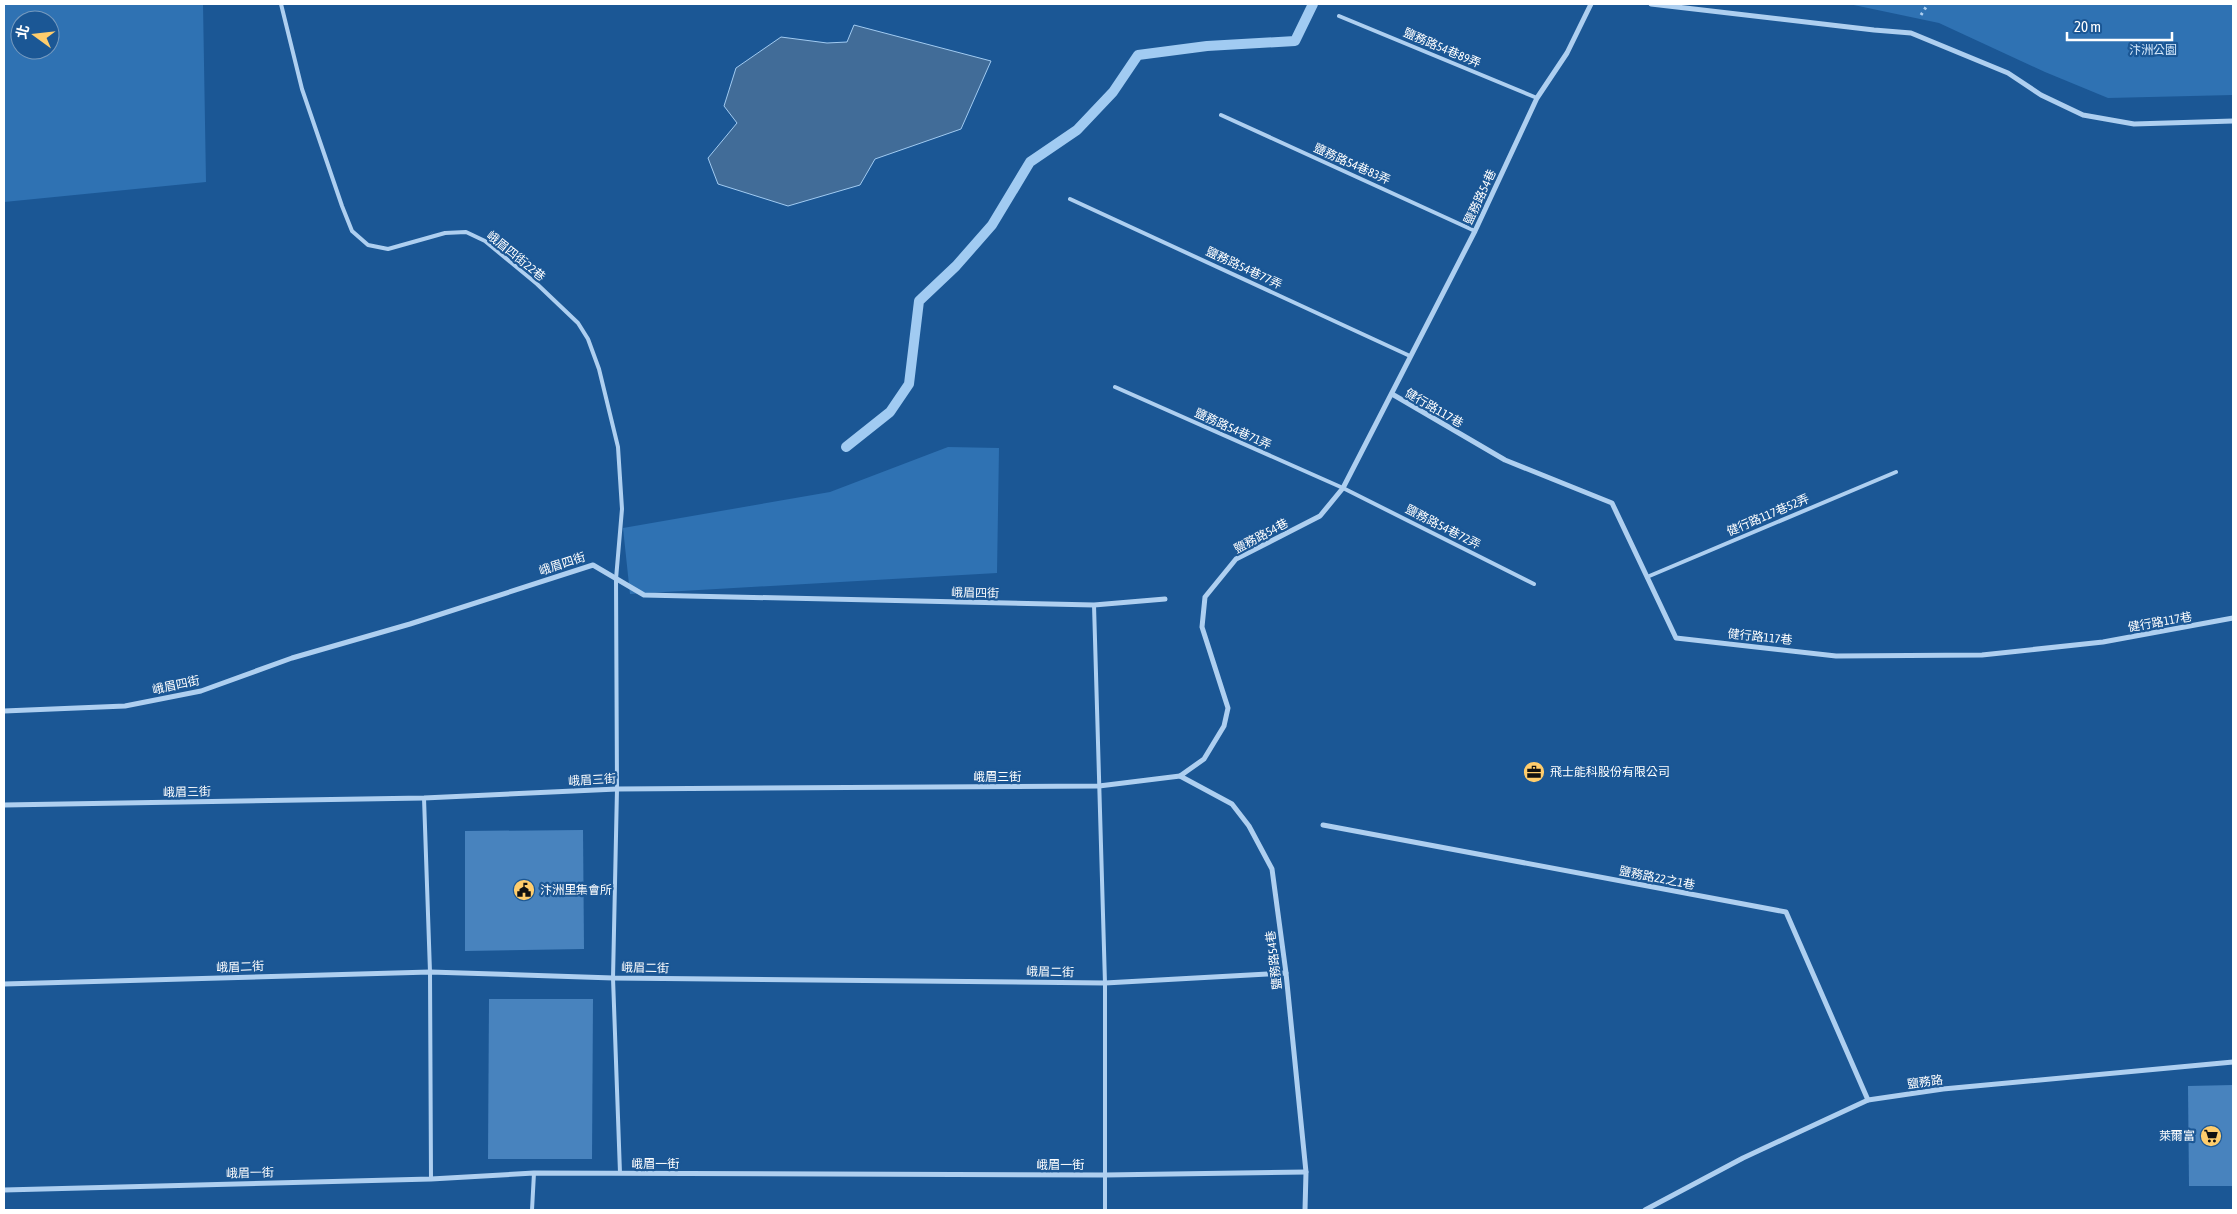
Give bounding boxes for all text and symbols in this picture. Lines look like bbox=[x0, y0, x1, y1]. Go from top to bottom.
north arrow bbox=[10, 10, 60, 60]
scale bar bbox=[2067, 10, 2172, 42]
text: 20 m bbox=[2074, 18, 2101, 35]
text: 北 bbox=[13, 23, 32, 40]
street label: 鹽務路54巷89弄 bbox=[1401, 25, 1483, 71]
park label: 汴洲公園 bbox=[2129, 43, 2177, 57]
street label: 鹽務路54巷83弄 bbox=[1311, 141, 1393, 187]
street label: 鹽務路54巷 bbox=[1461, 167, 1499, 227]
street label: 峨眉四街22巷 bbox=[484, 228, 548, 284]
street label: 鹽務路54巷77弄 bbox=[1204, 244, 1284, 292]
street label: 健行路117巷 bbox=[1402, 386, 1466, 430]
street label: 鹽務路54巷71弄 bbox=[1192, 406, 1274, 452]
street label: 健行路117巷52弄 bbox=[1725, 491, 1811, 539]
street label: 鹽務路54巷72弄 bbox=[1403, 502, 1483, 552]
street label: 鹽務路54巷 bbox=[1232, 516, 1290, 556]
street label: 峨眉四街 bbox=[537, 550, 587, 578]
street label: 峨眉四街 bbox=[951, 586, 999, 600]
street label: 健行路117巷 bbox=[2127, 609, 2193, 635]
street label: 健行路117巷 bbox=[1727, 627, 1793, 647]
street label: 峨眉四街 bbox=[151, 673, 201, 697]
office icon: 飛士能科股份有限公司 bbox=[1522, 760, 1546, 784]
place label: 飛士能科股份有限公司 bbox=[1550, 765, 1670, 779]
street label: 峨眉三街 bbox=[973, 770, 1021, 784]
street label: 峨眉三街 bbox=[568, 772, 616, 788]
street label: 峨眉三街 bbox=[163, 785, 211, 799]
street label: 鹽務路22之1巷 bbox=[1618, 864, 1696, 892]
public building icon: 汴洲里集會所 bbox=[512, 878, 536, 902]
place label: 汴洲里集會所 bbox=[540, 883, 612, 897]
street label: 鹽務路54巷 bbox=[1263, 930, 1285, 990]
street label: 峨眉二街 bbox=[216, 959, 264, 975]
street label: 峨眉二街 bbox=[621, 961, 669, 975]
street label: 峨眉二街 bbox=[1026, 965, 1074, 979]
street label: 鹽務路 bbox=[1906, 1073, 1944, 1091]
supermarket icon: 萊爾富 bbox=[2199, 1124, 2223, 1148]
place label: 萊爾富 bbox=[2159, 1129, 2195, 1143]
street label: 峨眉一街 bbox=[631, 1157, 679, 1171]
street label: 峨眉一街 bbox=[1036, 1158, 1084, 1172]
street label: 峨眉一街 bbox=[226, 1166, 274, 1180]

